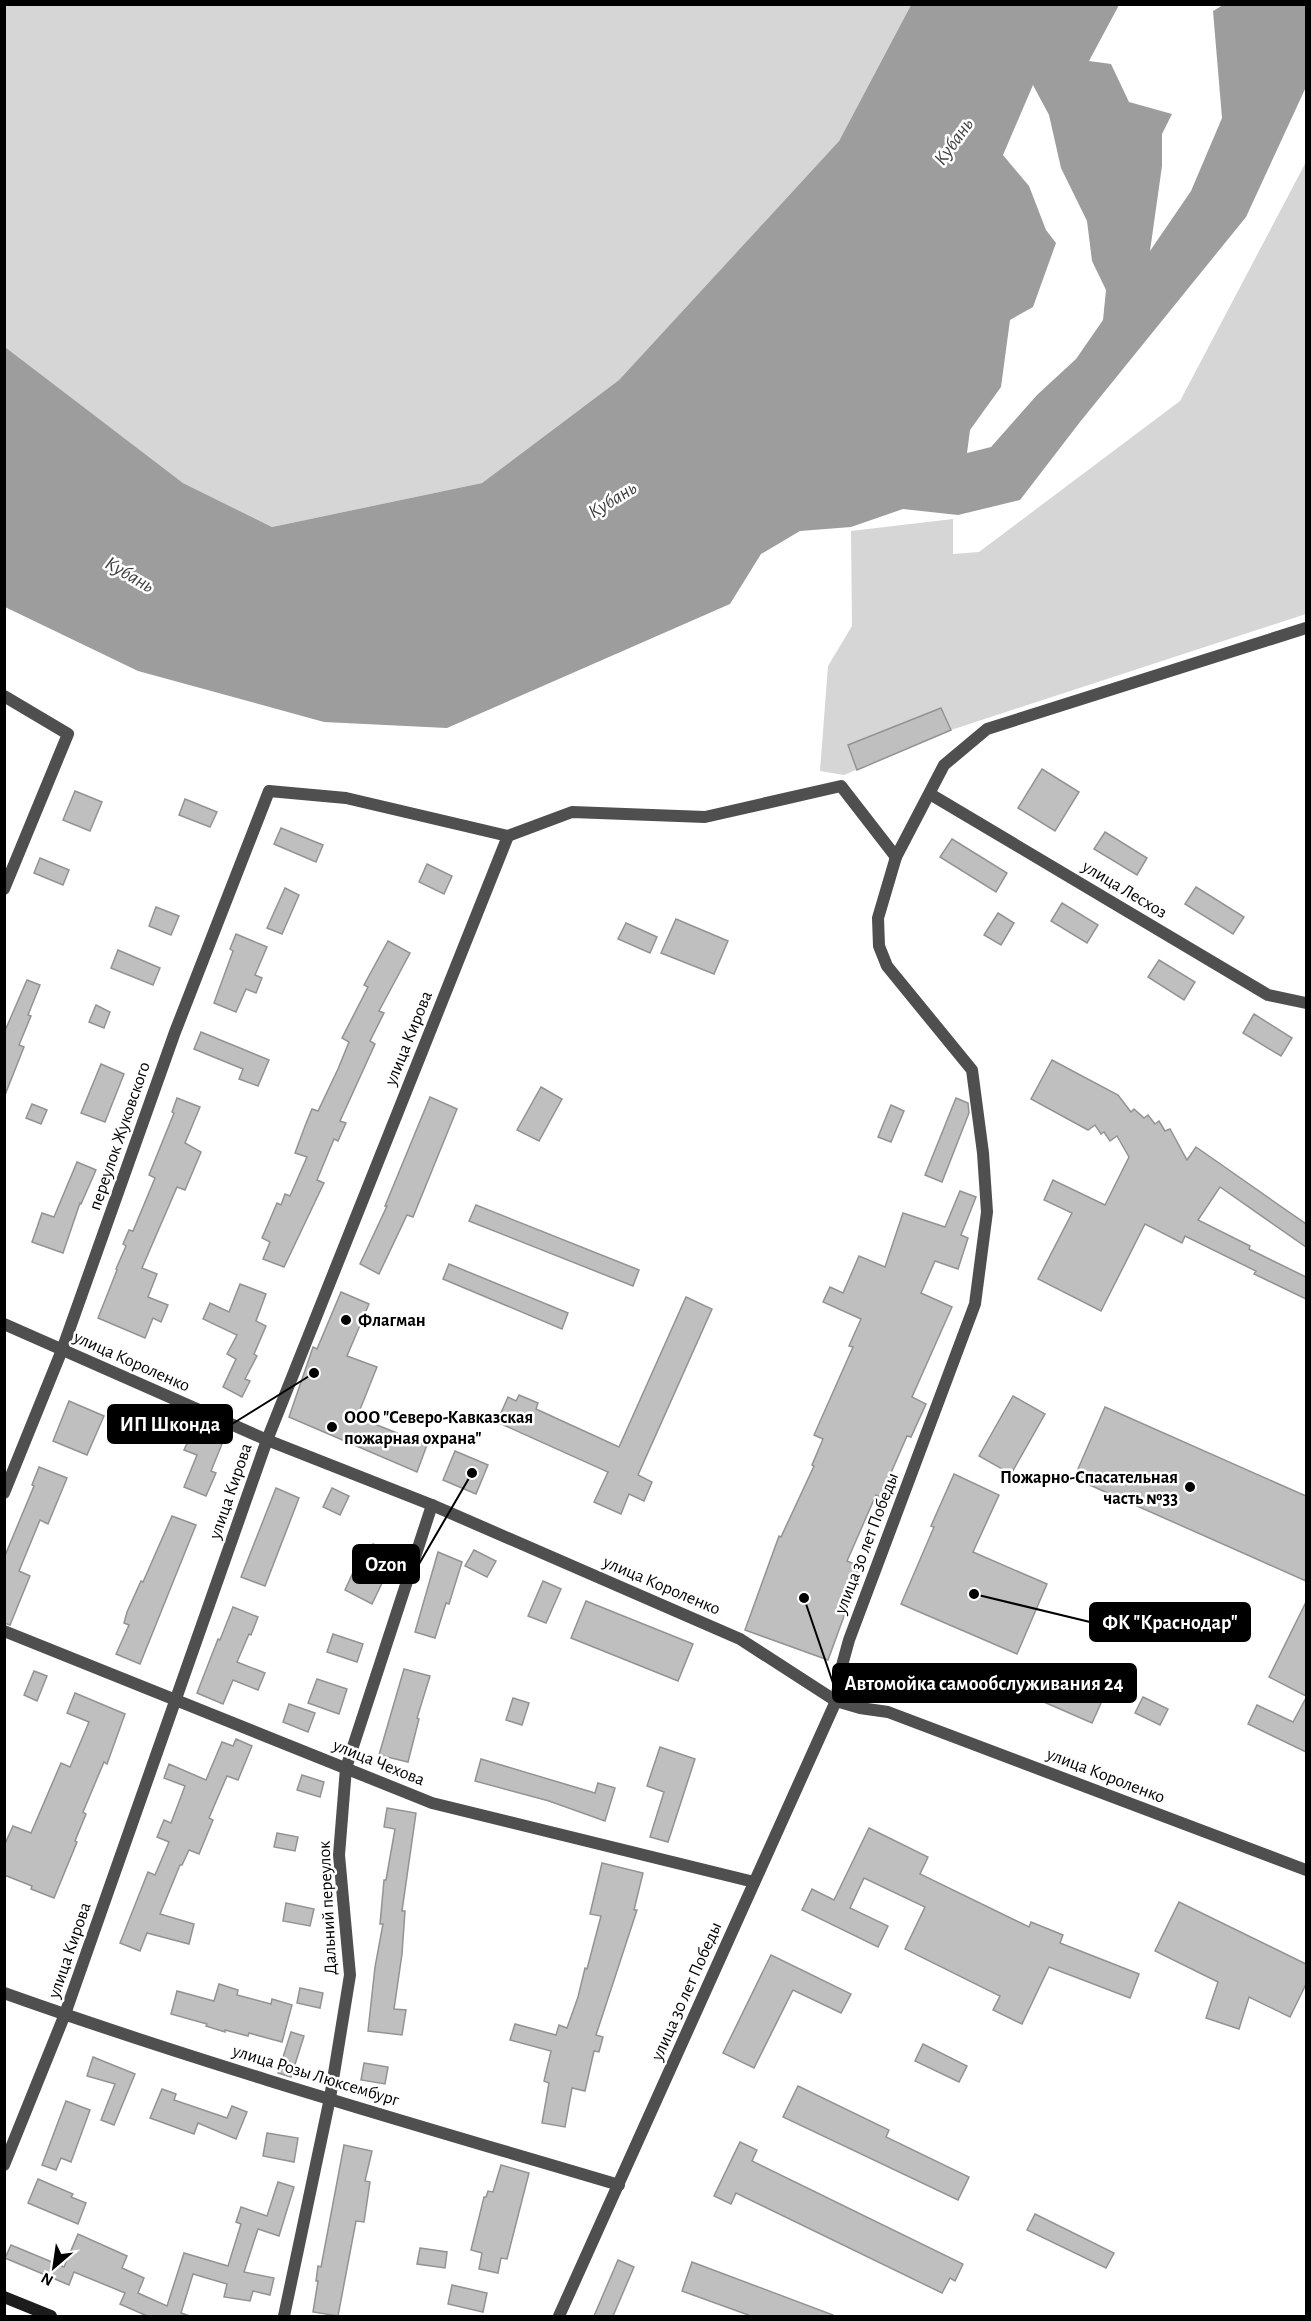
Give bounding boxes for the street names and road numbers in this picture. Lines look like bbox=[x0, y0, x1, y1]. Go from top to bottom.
street label: улица Лесхоз bbox=[1078, 857, 1170, 922]
street label: улица Кирова bbox=[381, 989, 436, 1089]
street label: переулок Жуковского bbox=[86, 1060, 154, 1213]
street label: улица Короленко bbox=[70, 1328, 192, 1396]
street label: улица Кирова bbox=[206, 1441, 256, 1542]
street label: улица 30 лет Победы bbox=[830, 1470, 902, 1617]
street label: улица Короленко bbox=[600, 1553, 723, 1619]
street label: улица Чехова bbox=[329, 1736, 427, 1789]
street label: улица Короленко bbox=[1043, 1745, 1167, 1807]
street label: Дальний переулок bbox=[315, 1840, 341, 1976]
street label: улица Кирова bbox=[45, 1900, 95, 2001]
street label: улица 30 лет Победы bbox=[647, 1919, 726, 2064]
street label: улица Розы Люксембург bbox=[229, 2041, 402, 2110]

